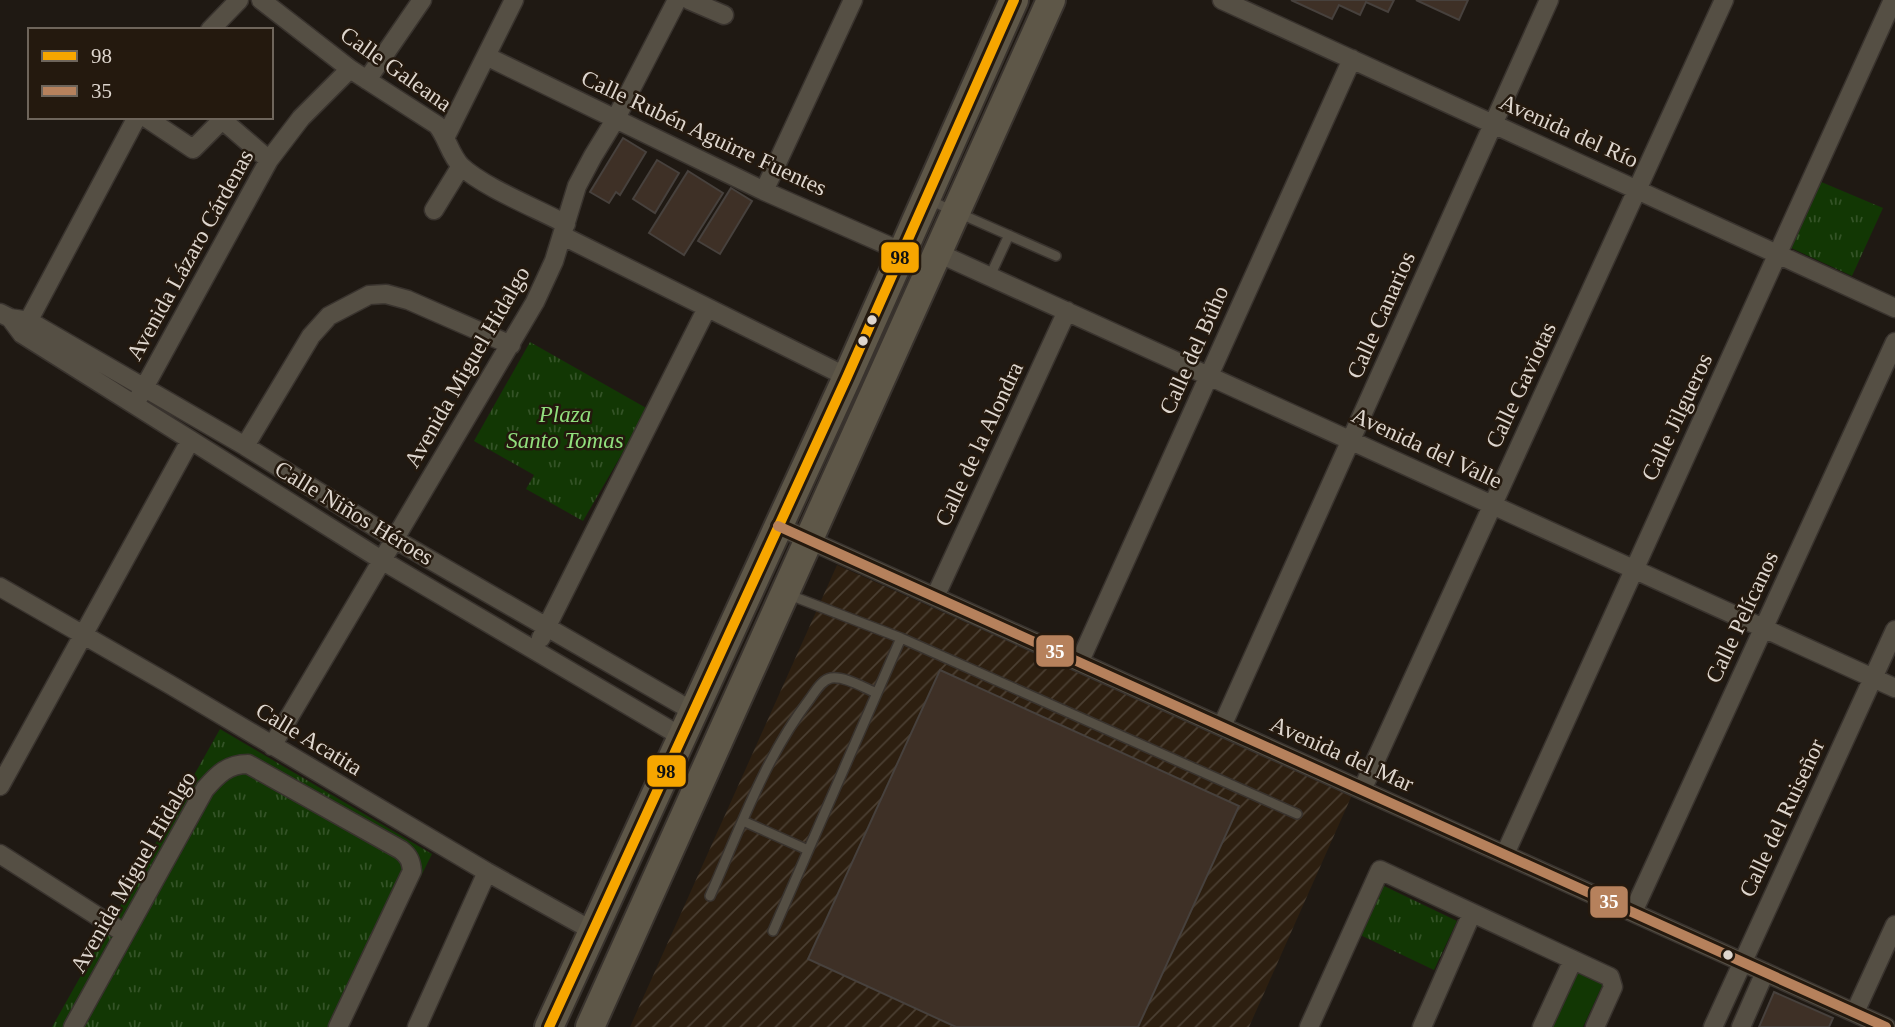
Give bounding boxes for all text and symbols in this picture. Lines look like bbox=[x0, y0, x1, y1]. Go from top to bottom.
street label: Calle Galeana bbox=[336, 22, 456, 116]
legend bbox=[28, 28, 273, 119]
text: 98 bbox=[91, 44, 112, 68]
street label: Calle Rubén Aguirre Fuentes bbox=[577, 65, 831, 201]
text: 35 bbox=[91, 79, 112, 103]
street label: Avenida del Río bbox=[1496, 89, 1642, 173]
street label: Avenida Lázaro Cárdenas bbox=[122, 145, 258, 365]
line badge: 98 bbox=[880, 241, 920, 274]
text: 98 bbox=[891, 247, 910, 268]
street label: Calle Canarios bbox=[1342, 248, 1420, 382]
street label: Avenida Miguel Hidalgo bbox=[399, 262, 535, 472]
street label: Calle del Búho bbox=[1155, 282, 1233, 418]
unlabelled marker bbox=[865, 313, 879, 327]
street label: Calle Gaviotas bbox=[1481, 318, 1561, 452]
unlabelled marker bbox=[856, 334, 870, 348]
street label: Calle Jilgueros bbox=[1637, 349, 1717, 485]
street label: Calle de la Alondra bbox=[930, 358, 1028, 530]
park label: Plaza Santo Tomas bbox=[506, 402, 624, 453]
street label: Avenida del Valle bbox=[1348, 402, 1506, 494]
street label: Calle Niños Héroes bbox=[270, 456, 438, 570]
street label: Calle Pelícanos bbox=[1701, 547, 1783, 687]
line badge: 35 bbox=[1035, 634, 1075, 668]
text: 35 bbox=[1046, 641, 1065, 662]
street label: Calle Acatita bbox=[251, 698, 367, 780]
street label: Avenida del Mar bbox=[1267, 711, 1418, 797]
street label: Calle del Ruiseñor bbox=[1734, 735, 1830, 901]
line badge: 98 bbox=[646, 754, 687, 788]
text: 98 bbox=[657, 761, 676, 782]
street label: Avenida Miguel Hidalgo bbox=[65, 767, 201, 977]
line badge: 35 bbox=[1589, 885, 1629, 919]
text: 35 bbox=[1600, 891, 1619, 912]
unlabelled marker bbox=[1721, 948, 1735, 962]

